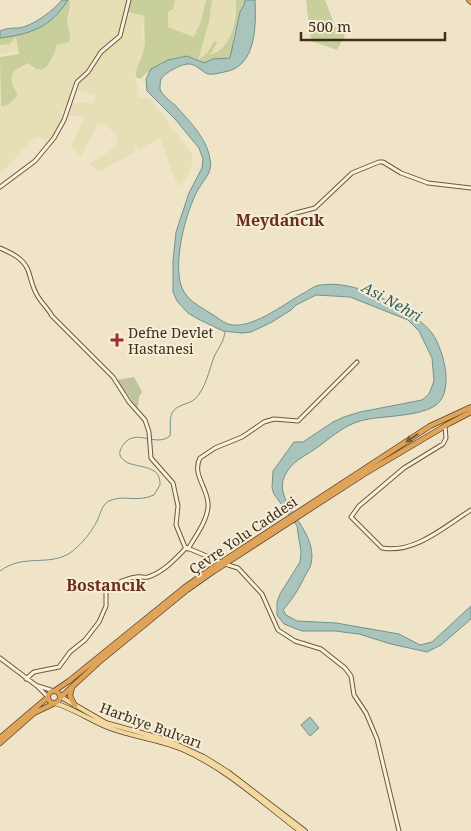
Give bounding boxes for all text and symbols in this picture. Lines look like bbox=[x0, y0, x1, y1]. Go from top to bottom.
scale bar bbox=[301, 10, 445, 42]
text: 500 m bbox=[308, 16, 351, 36]
district label: Meydancık bbox=[236, 209, 325, 231]
water label: Asi Nehri bbox=[358, 276, 426, 326]
place label: Defne Devlet Hastanesi bbox=[128, 323, 214, 358]
marker: Defne Devlet Hastanesi bbox=[110, 333, 124, 347]
one-way arrow bbox=[406, 433, 419, 442]
street label: Çevre Yolu Caddesi bbox=[185, 491, 301, 578]
district label: Bostancık bbox=[66, 574, 146, 596]
street label: Harbiye Bulvarı bbox=[97, 698, 205, 752]

